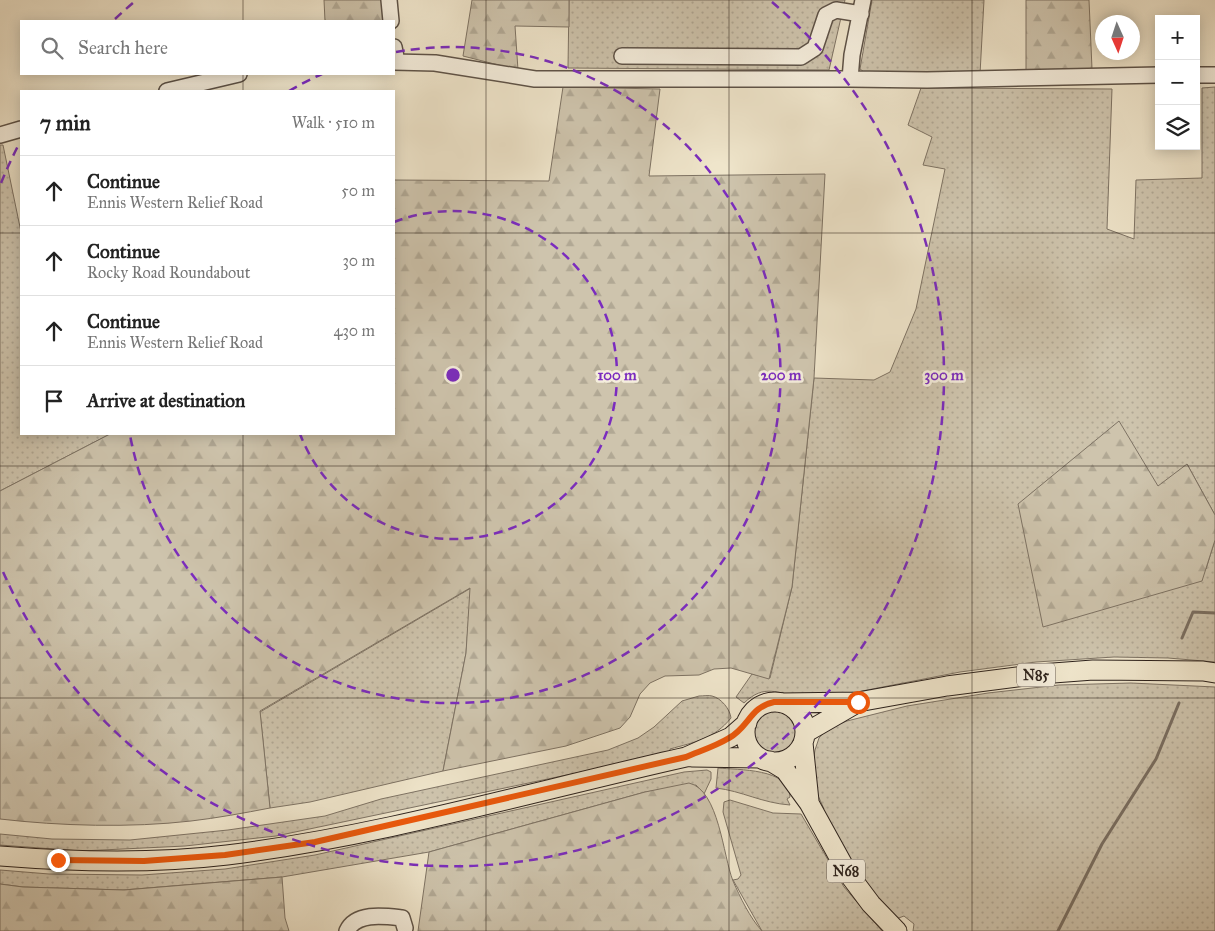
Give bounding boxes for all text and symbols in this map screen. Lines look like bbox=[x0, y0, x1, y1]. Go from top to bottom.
north arrow bbox=[1095, 15, 1140, 60]
map controls bbox=[1155, 15, 1200, 150]
button: + bbox=[1155, 15, 1200, 60]
search box bbox=[20, 20, 395, 75]
icon: search bbox=[38, 34, 66, 62]
text: Search here bbox=[78, 36, 168, 59]
button: − bbox=[1155, 60, 1200, 105]
button: layers bbox=[1155, 105, 1200, 150]
text: 7 min bbox=[40, 110, 91, 136]
text: Walk · 510 m bbox=[292, 113, 375, 132]
text: Continue bbox=[87, 170, 160, 193]
icon: ahead bbox=[40, 177, 68, 205]
text: 50 m bbox=[341, 181, 375, 200]
text: Ennis Western Relief Road bbox=[87, 193, 263, 212]
text: Continue bbox=[87, 240, 160, 263]
icon: ahead bbox=[40, 247, 68, 275]
text: 30 m bbox=[342, 251, 375, 270]
text: Rocky Road Roundabout bbox=[87, 263, 250, 282]
text: Continue bbox=[87, 310, 160, 333]
icon: ahead bbox=[40, 317, 68, 345]
text: 430 m bbox=[333, 321, 375, 340]
text: Ennis Western Relief Road bbox=[87, 333, 263, 352]
centre of rings bbox=[444, 366, 462, 384]
text: 100 m bbox=[597, 366, 637, 384]
text: 200 m bbox=[761, 366, 802, 384]
text: 300 m bbox=[924, 366, 964, 385]
icon: arrive bbox=[40, 387, 68, 415]
text: Arrive at destination bbox=[87, 389, 245, 412]
road number: N85 bbox=[1017, 664, 1055, 686]
route start bbox=[847, 691, 870, 714]
route end bbox=[47, 849, 70, 872]
road number: N68 bbox=[827, 859, 865, 882]

